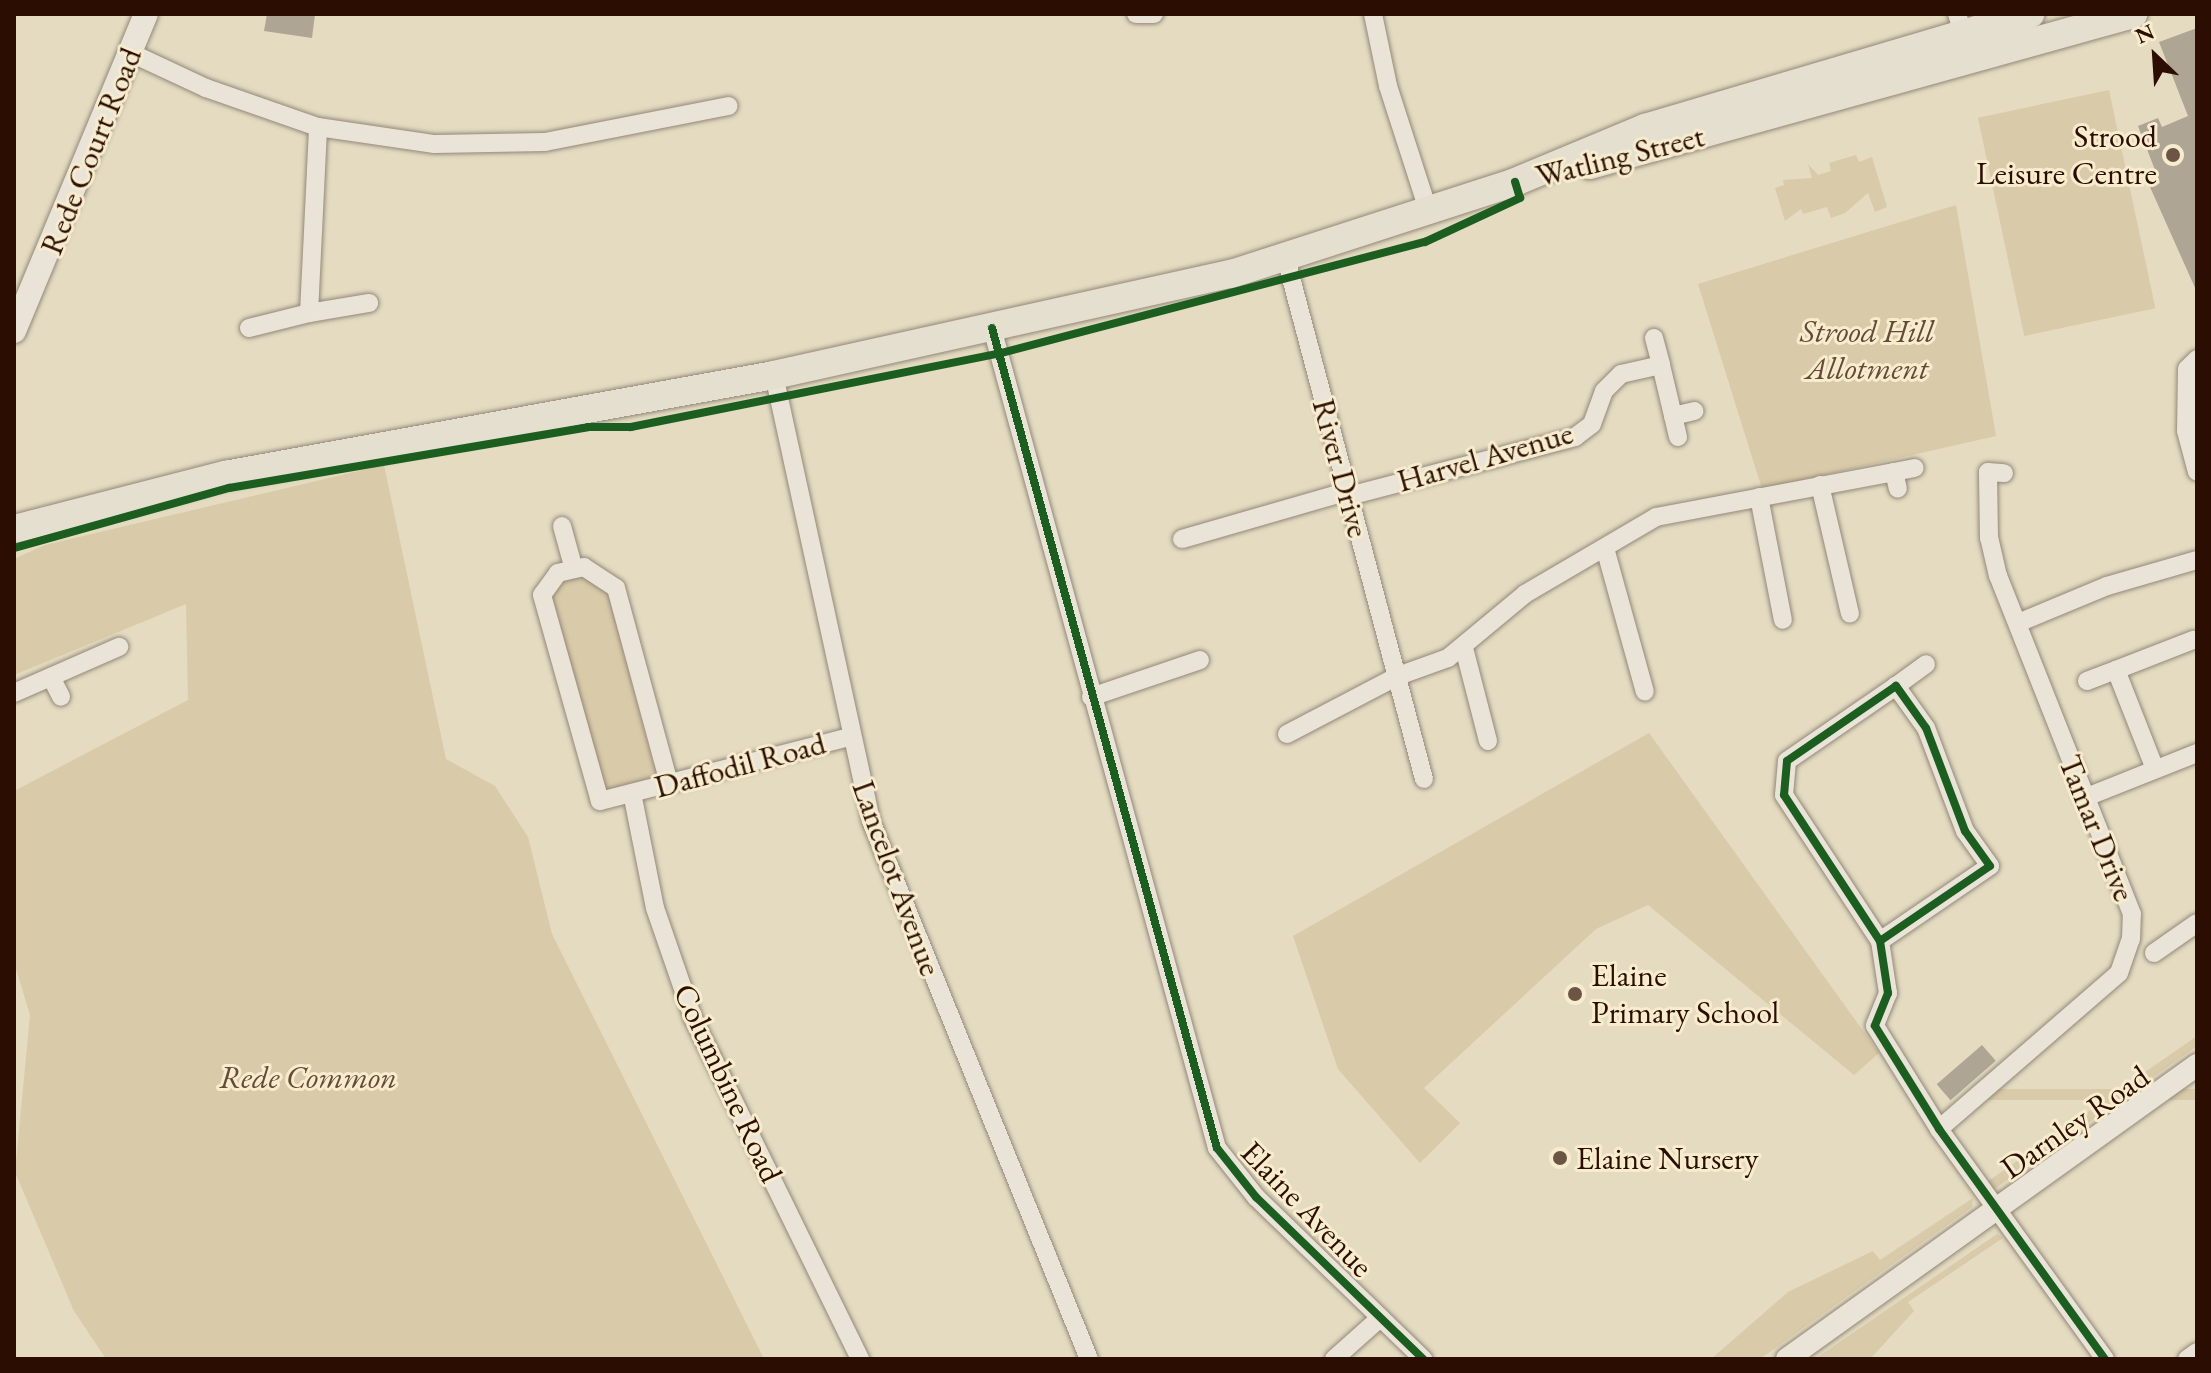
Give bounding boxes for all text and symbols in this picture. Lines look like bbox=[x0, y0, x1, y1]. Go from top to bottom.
north arrow bbox=[2115, 16, 2195, 96]
text: N bbox=[2130, 17, 2159, 51]
street label: Rede Court Road bbox=[32, 42, 150, 260]
street label: Watling Street bbox=[1532, 117, 1708, 195]
place label: Strood Leisure Centre bbox=[1976, 118, 2157, 193]
marker: Strood Leisure Centre bbox=[2164, 146, 2182, 164]
park label: Strood Hill Allotment bbox=[1800, 313, 1934, 388]
street label: River Drive bbox=[1304, 395, 1378, 541]
street label: Harvel Avenue bbox=[1393, 414, 1577, 500]
street label: Daffodil Road bbox=[650, 724, 830, 806]
street label: Tamar Drive bbox=[2050, 749, 2144, 907]
street label: Lancelot Avenue bbox=[844, 775, 950, 981]
place label: Elaine Primary School bbox=[1591, 957, 1779, 1032]
street label: Columbine Road bbox=[665, 978, 791, 1188]
marker: Elaine Primary School bbox=[1566, 985, 1584, 1003]
street label: Darnley Road bbox=[1994, 1057, 2156, 1187]
park label: Rede Common bbox=[219, 1058, 397, 1096]
street label: Elaine Avenue bbox=[1233, 1133, 1381, 1285]
place label: Elaine Nursery bbox=[1576, 1139, 1759, 1177]
marker: Elaine Nursery bbox=[1551, 1149, 1569, 1167]

